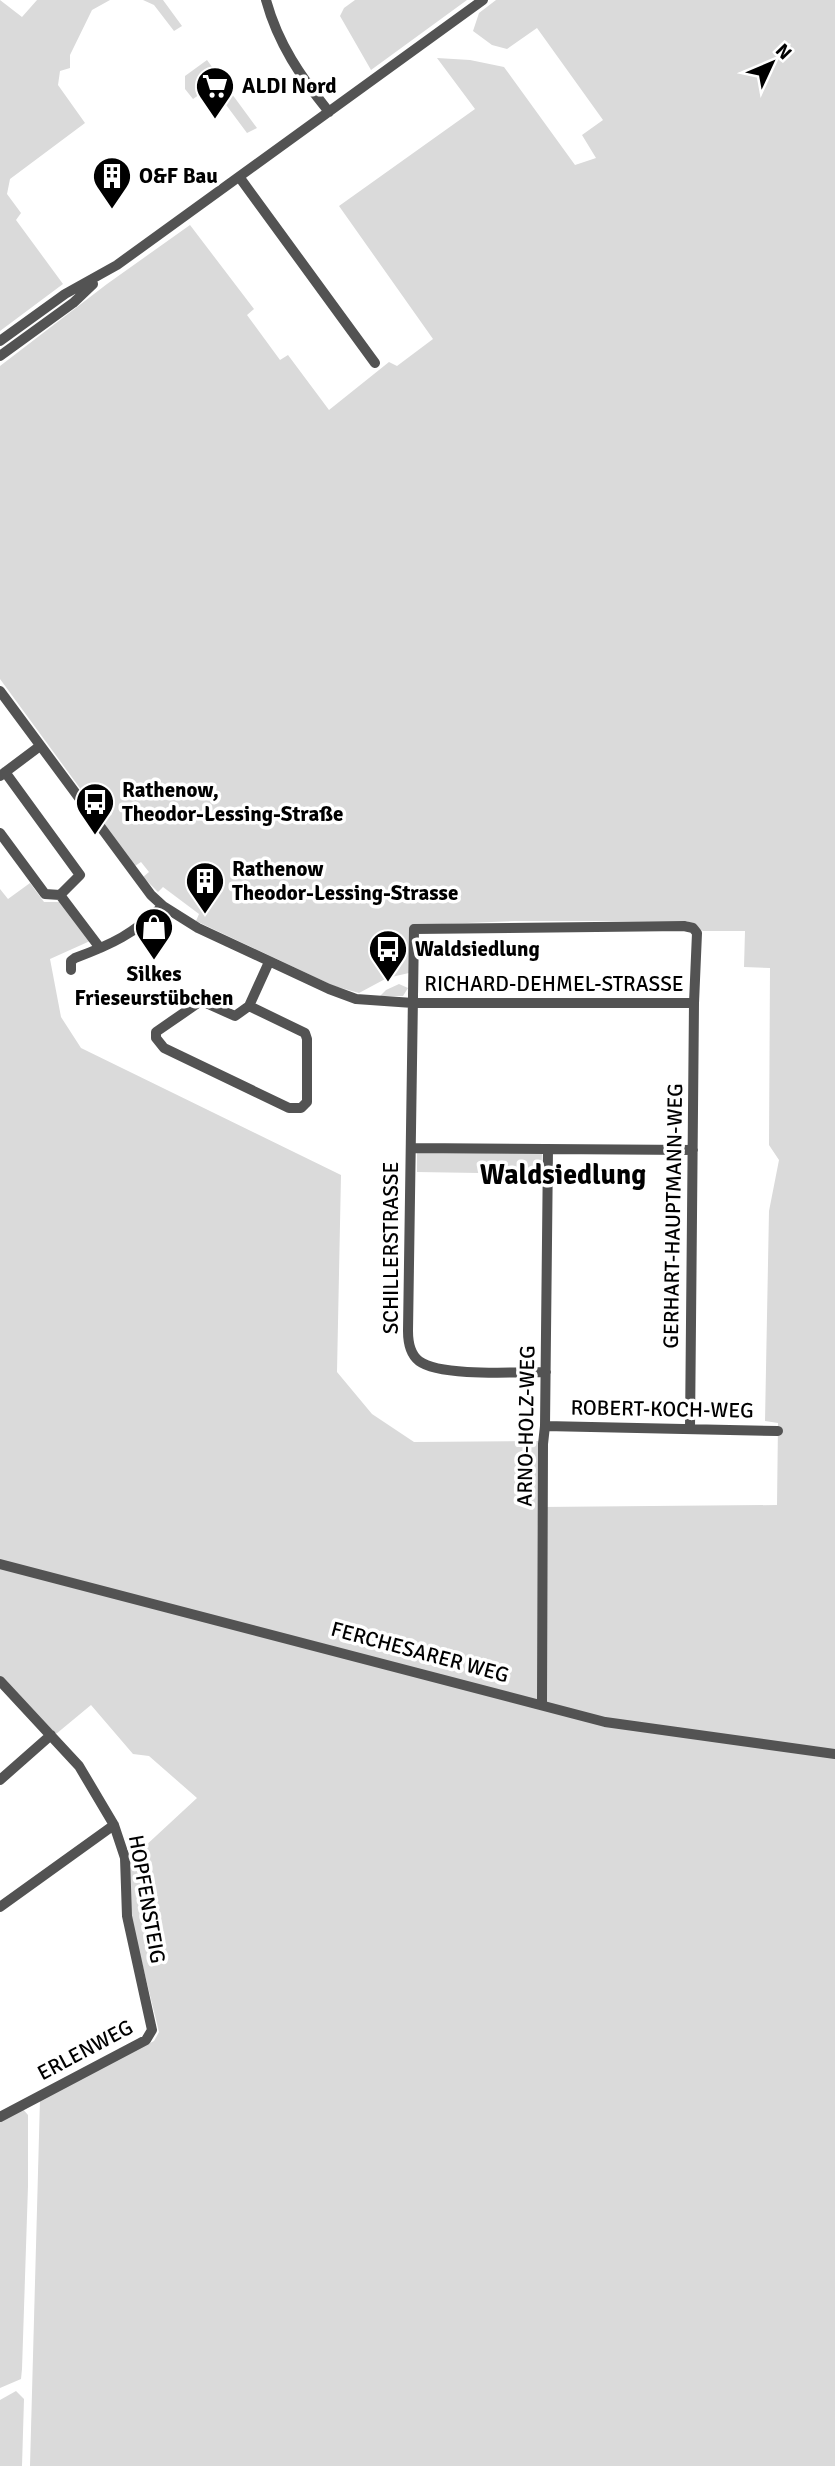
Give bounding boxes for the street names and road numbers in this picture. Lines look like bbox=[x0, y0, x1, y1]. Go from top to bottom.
street label: RICHARD-DEHMEL-STRASSE bbox=[424, 971, 684, 997]
street label: GERHART-HAUPTMANN-WEG bbox=[658, 1083, 688, 1349]
street label: SCHILLERSTRASSE bbox=[378, 1162, 404, 1334]
street label: ARNO-HOLZ-WEG bbox=[512, 1345, 540, 1507]
street label: ROBERT-KOCH-WEG bbox=[570, 1394, 754, 1424]
street label: FERCHESARER WEG bbox=[328, 1616, 512, 1688]
street label: HOPFENSTEIG bbox=[123, 1833, 171, 1965]
street label: ERLENWEG bbox=[33, 2014, 137, 2086]

